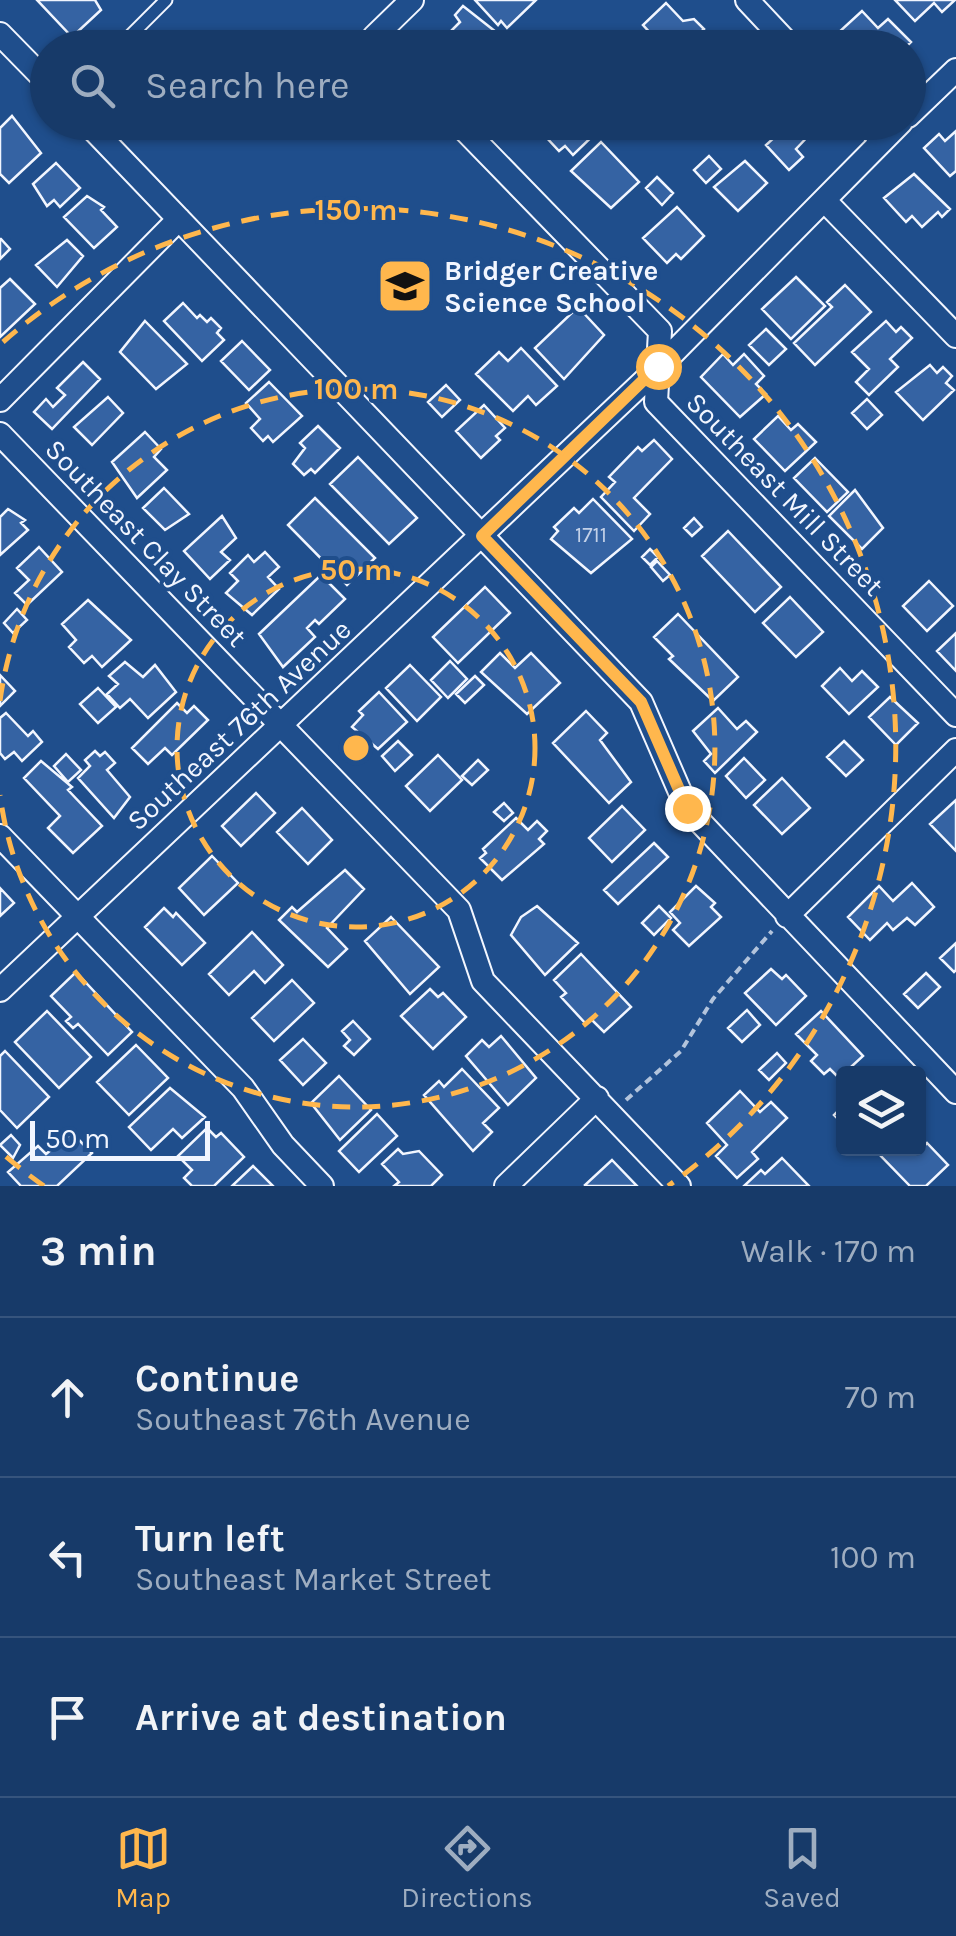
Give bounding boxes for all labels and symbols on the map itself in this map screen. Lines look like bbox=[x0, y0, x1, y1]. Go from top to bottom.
text: 150 m bbox=[314, 192, 398, 228]
place label: Bridger Creative Science School bbox=[444, 254, 658, 319]
school or university icon: Bridger Creative Science School bbox=[375, 256, 435, 316]
route start bbox=[636, 344, 682, 390]
text: 100 m bbox=[314, 371, 398, 407]
street label: Southeast Mill Street bbox=[680, 386, 890, 602]
street label: Southeast Clay Street bbox=[39, 433, 253, 653]
house number: 1711 bbox=[575, 522, 607, 548]
text: 50 m bbox=[320, 552, 392, 588]
street label: Southeast 76th Avenue bbox=[120, 613, 358, 837]
centre of rings bbox=[338, 730, 374, 766]
route end bbox=[665, 786, 711, 832]
scale bar bbox=[30, 1116, 210, 1160]

